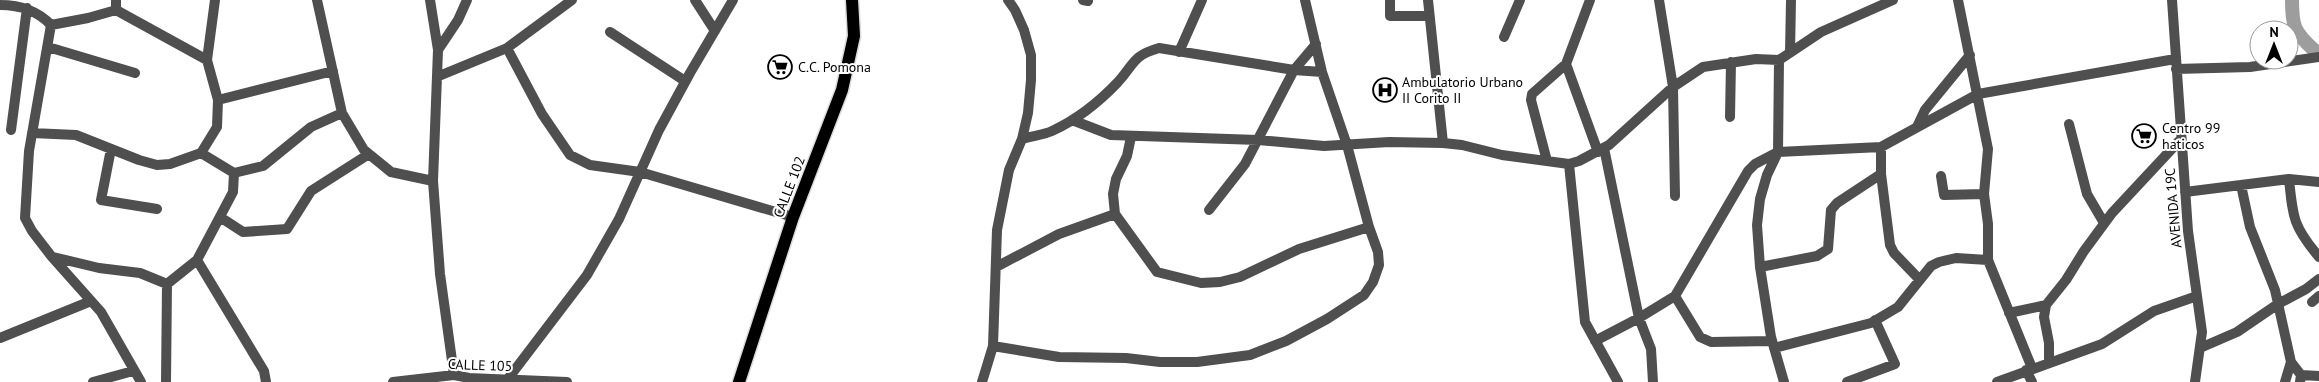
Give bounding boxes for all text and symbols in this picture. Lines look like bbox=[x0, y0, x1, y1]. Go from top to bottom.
north arrow bbox=[2249, 20, 2299, 70]
text: N bbox=[2269, 23, 2279, 41]
supermarket icon: C.C. Pomona bbox=[767, 54, 793, 80]
place label: C.C. Pomona bbox=[798, 58, 871, 76]
place label: Ambulatorio Urbano II Corito II bbox=[1402, 73, 1523, 107]
hospital icon: Ambulatorio Urbano II Corito II bbox=[1372, 77, 1398, 103]
place label: Centro 99 haticos bbox=[2162, 119, 2220, 153]
supermarket icon: Centro 99 haticos bbox=[2131, 123, 2157, 149]
street label: CALLE 102 bbox=[769, 154, 809, 220]
street label: AVENIDA 19C bbox=[2161, 167, 2185, 249]
street label: CALLE 105 bbox=[448, 355, 512, 375]

